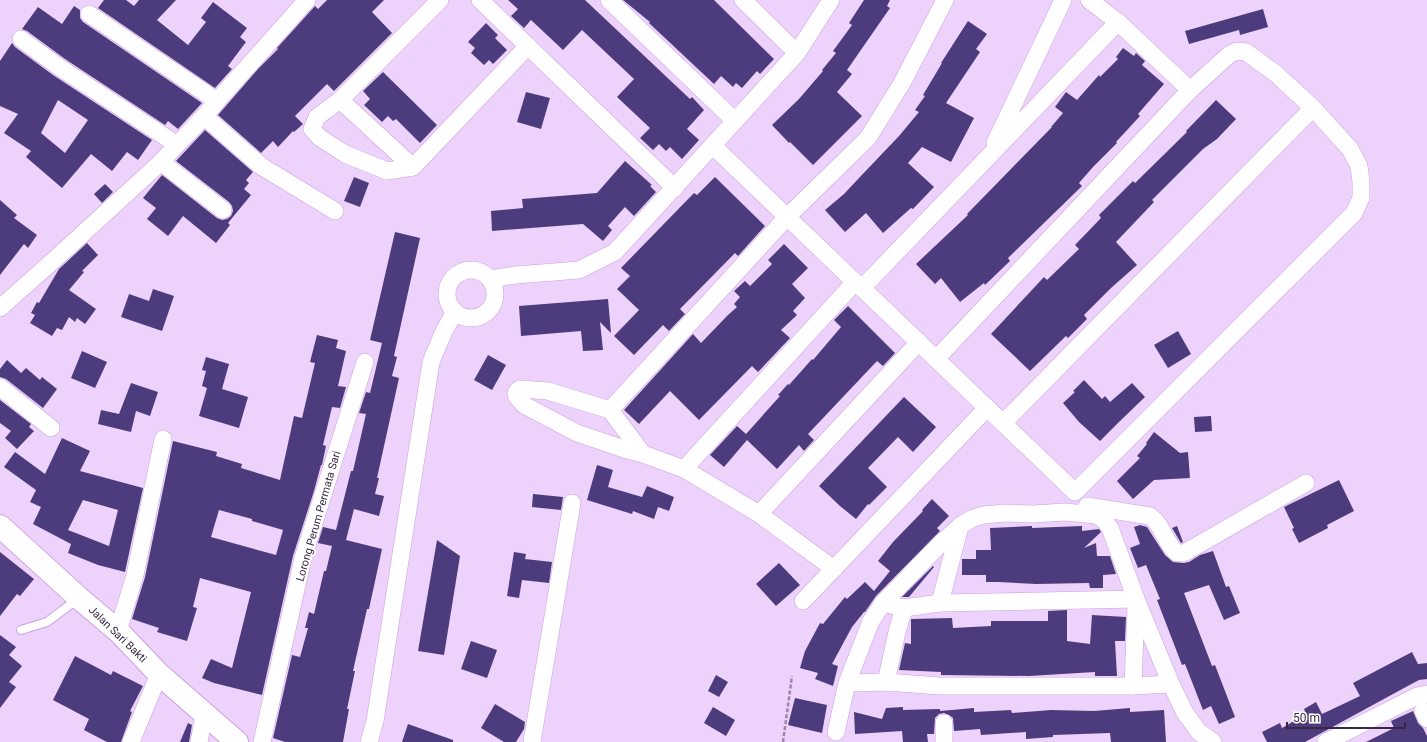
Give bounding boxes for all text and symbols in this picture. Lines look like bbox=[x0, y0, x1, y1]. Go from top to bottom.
street label: Lorong Perum Permata Sari bbox=[294, 449, 343, 583]
street label: Jalan Sari Bakti bbox=[86, 603, 149, 665]
scale bar bbox=[1287, 704, 1405, 730]
text: 50 m bbox=[1293, 711, 1320, 725]

